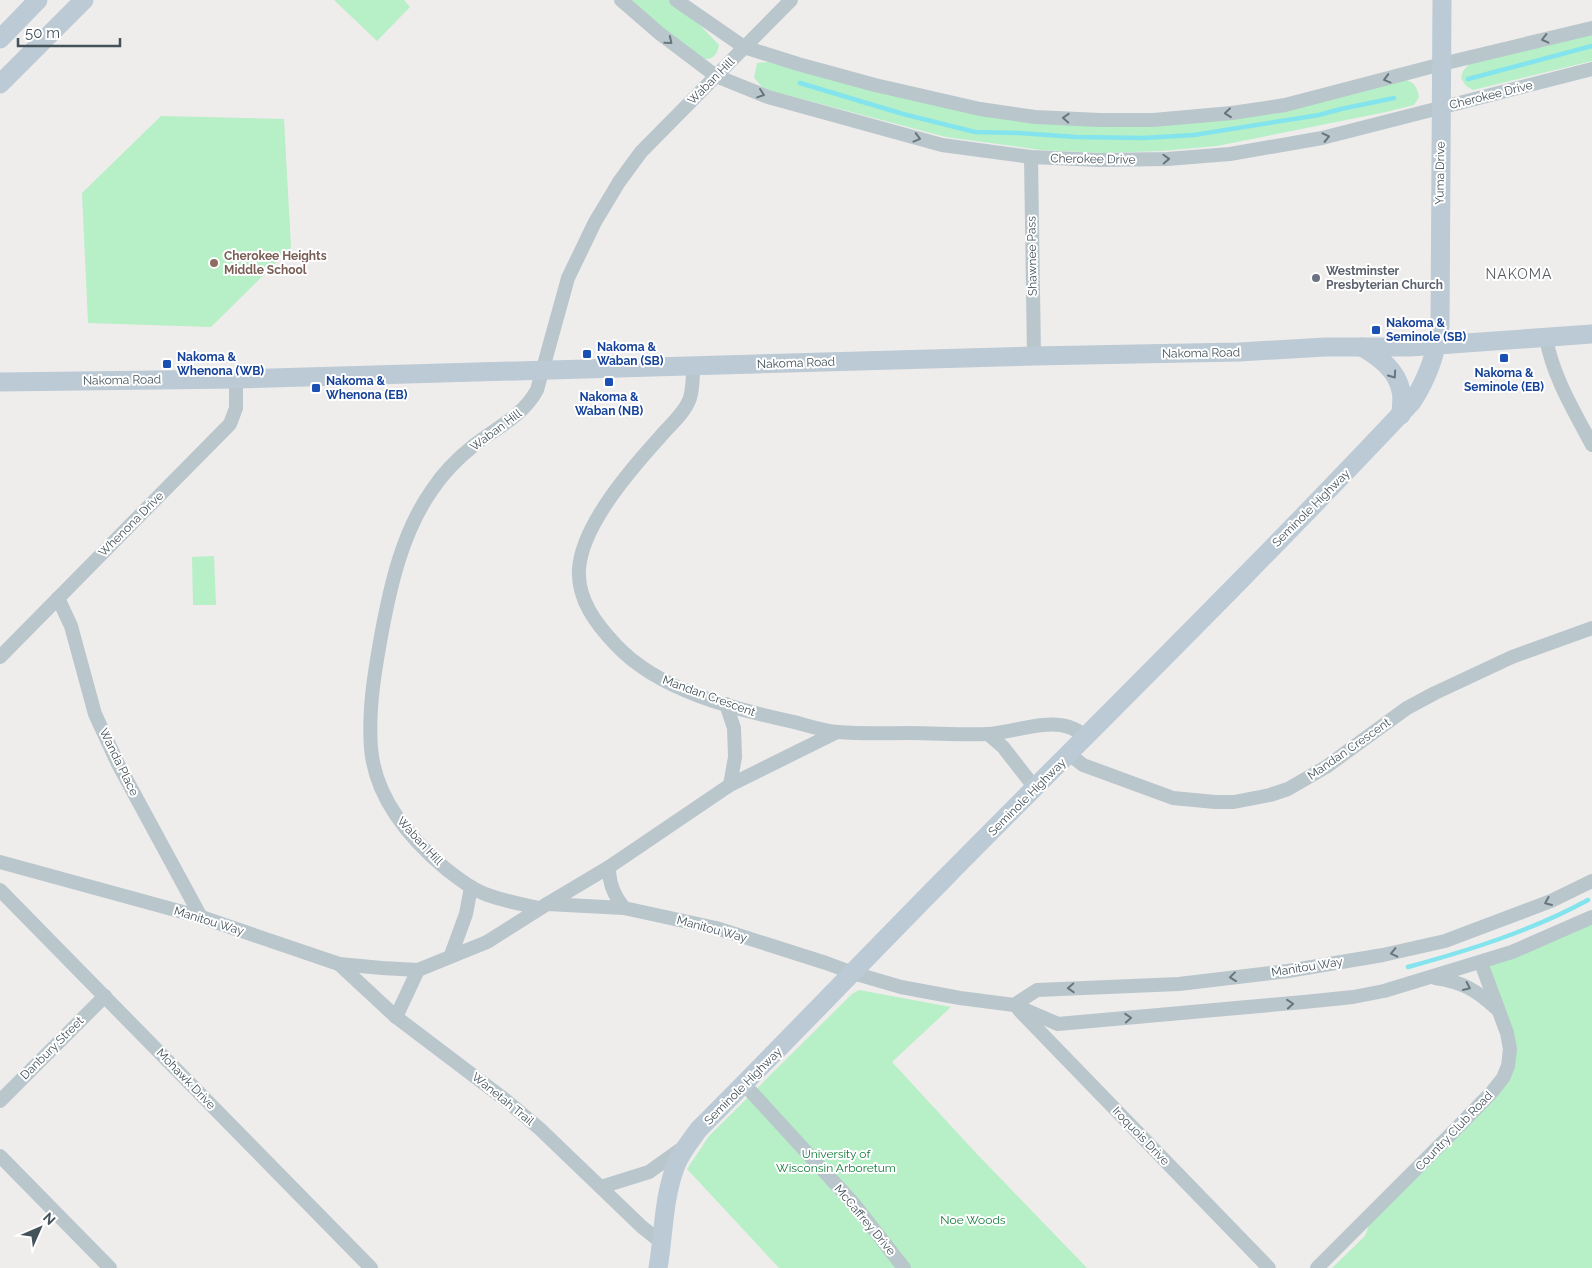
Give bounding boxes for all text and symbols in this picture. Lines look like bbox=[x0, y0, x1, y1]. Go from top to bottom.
scale bar bbox=[18, 15, 120, 47]
text: 50 m bbox=[25, 24, 60, 42]
one-way arrow bbox=[1540, 33, 1549, 44]
one-way arrow bbox=[663, 36, 672, 44]
street label: Waban Hill bbox=[685, 54, 738, 107]
one-way arrow bbox=[1383, 73, 1392, 83]
street label: Cherokee Drive bbox=[1448, 78, 1534, 112]
one-way arrow bbox=[756, 88, 765, 98]
one-way arrow bbox=[1224, 107, 1232, 118]
one-way arrow bbox=[1062, 113, 1070, 124]
one-way arrow bbox=[1322, 132, 1331, 143]
one-way arrow bbox=[913, 133, 921, 143]
street label: Yuma Drive bbox=[1432, 141, 1448, 205]
street label: Cherokee Drive bbox=[1050, 151, 1136, 167]
one-way arrow bbox=[1162, 154, 1170, 164]
street label: Shawnee Pass bbox=[1024, 216, 1040, 296]
place label: Cherokee Heights Middle School bbox=[224, 249, 327, 277]
marker: Cherokee Heights Middle School bbox=[208, 257, 220, 269]
place label: Westminster Presbyterian Church bbox=[1326, 264, 1443, 292]
district label: NAKOMA bbox=[1486, 266, 1552, 282]
marker: Westminster Presbyterian Church bbox=[1310, 272, 1322, 284]
place label: Nakoma & Seminole (SB) bbox=[1386, 316, 1466, 344]
marker: Nakoma & Seminole (SB) bbox=[1370, 324, 1382, 336]
place label: Nakoma & Waban (SB) bbox=[597, 340, 664, 368]
street label: Nakoma Road bbox=[1162, 345, 1240, 361]
marker: Nakoma & Waban (SB) bbox=[581, 348, 593, 360]
place label: Nakoma & Whenona (WB) bbox=[177, 350, 264, 378]
marker: Nakoma & Seminole (EB) bbox=[1498, 352, 1510, 364]
street label: Nakoma Road bbox=[757, 355, 835, 371]
marker: Nakoma & Whenona (WB) bbox=[161, 358, 173, 370]
place label: Nakoma & Seminole (EB) bbox=[1464, 366, 1544, 394]
one-way arrow bbox=[1387, 369, 1396, 379]
street label: Nakoma Road bbox=[83, 372, 161, 388]
place label: Nakoma & Whenona (EB) bbox=[326, 374, 408, 402]
marker: Nakoma & Waban (NB) bbox=[603, 376, 615, 388]
marker: Nakoma & Whenona (EB) bbox=[310, 382, 322, 394]
place label: Nakoma & Waban (NB) bbox=[575, 390, 643, 418]
street label: Waban Hill bbox=[468, 406, 525, 454]
street label: Seminole Highway bbox=[1269, 466, 1353, 550]
street label: Whenona Drive bbox=[96, 489, 166, 559]
street label: Mandan Crescent bbox=[661, 673, 757, 719]
street label: Mandan Crescent bbox=[1305, 715, 1393, 783]
street label: Wanda Place bbox=[97, 726, 141, 798]
street label: Seminole Highway bbox=[985, 755, 1069, 839]
street label: Waban Hill bbox=[394, 814, 446, 868]
one-way arrow bbox=[1544, 896, 1553, 906]
street label: Manitou Way bbox=[172, 904, 246, 938]
street label: Manitou Way bbox=[675, 913, 749, 945]
one-way arrow bbox=[1389, 947, 1398, 958]
street label: Manitou Way bbox=[1270, 954, 1344, 980]
one-way arrow bbox=[1229, 971, 1237, 982]
one-way arrow bbox=[1462, 981, 1471, 991]
one-way arrow bbox=[1067, 983, 1075, 994]
one-way arrow bbox=[1286, 998, 1294, 1009]
one-way arrow bbox=[1124, 1013, 1132, 1024]
street label: Danbury Street bbox=[18, 1014, 86, 1082]
street label: Seminole Highway bbox=[701, 1044, 785, 1128]
street label: Mohawk Drive bbox=[154, 1046, 218, 1112]
street label: Wanetah Trail bbox=[469, 1070, 537, 1129]
street label: Country Club Road bbox=[1413, 1088, 1495, 1174]
street label: Iroquois Drive bbox=[1110, 1104, 1172, 1168]
park label: University of Wisconsin Arboretum bbox=[776, 1147, 896, 1175]
street label: McCaffrey Drive bbox=[832, 1182, 898, 1258]
north arrow bbox=[15, 1203, 65, 1253]
text: N bbox=[40, 1209, 59, 1228]
park label: Noe Woods bbox=[940, 1213, 1006, 1227]

